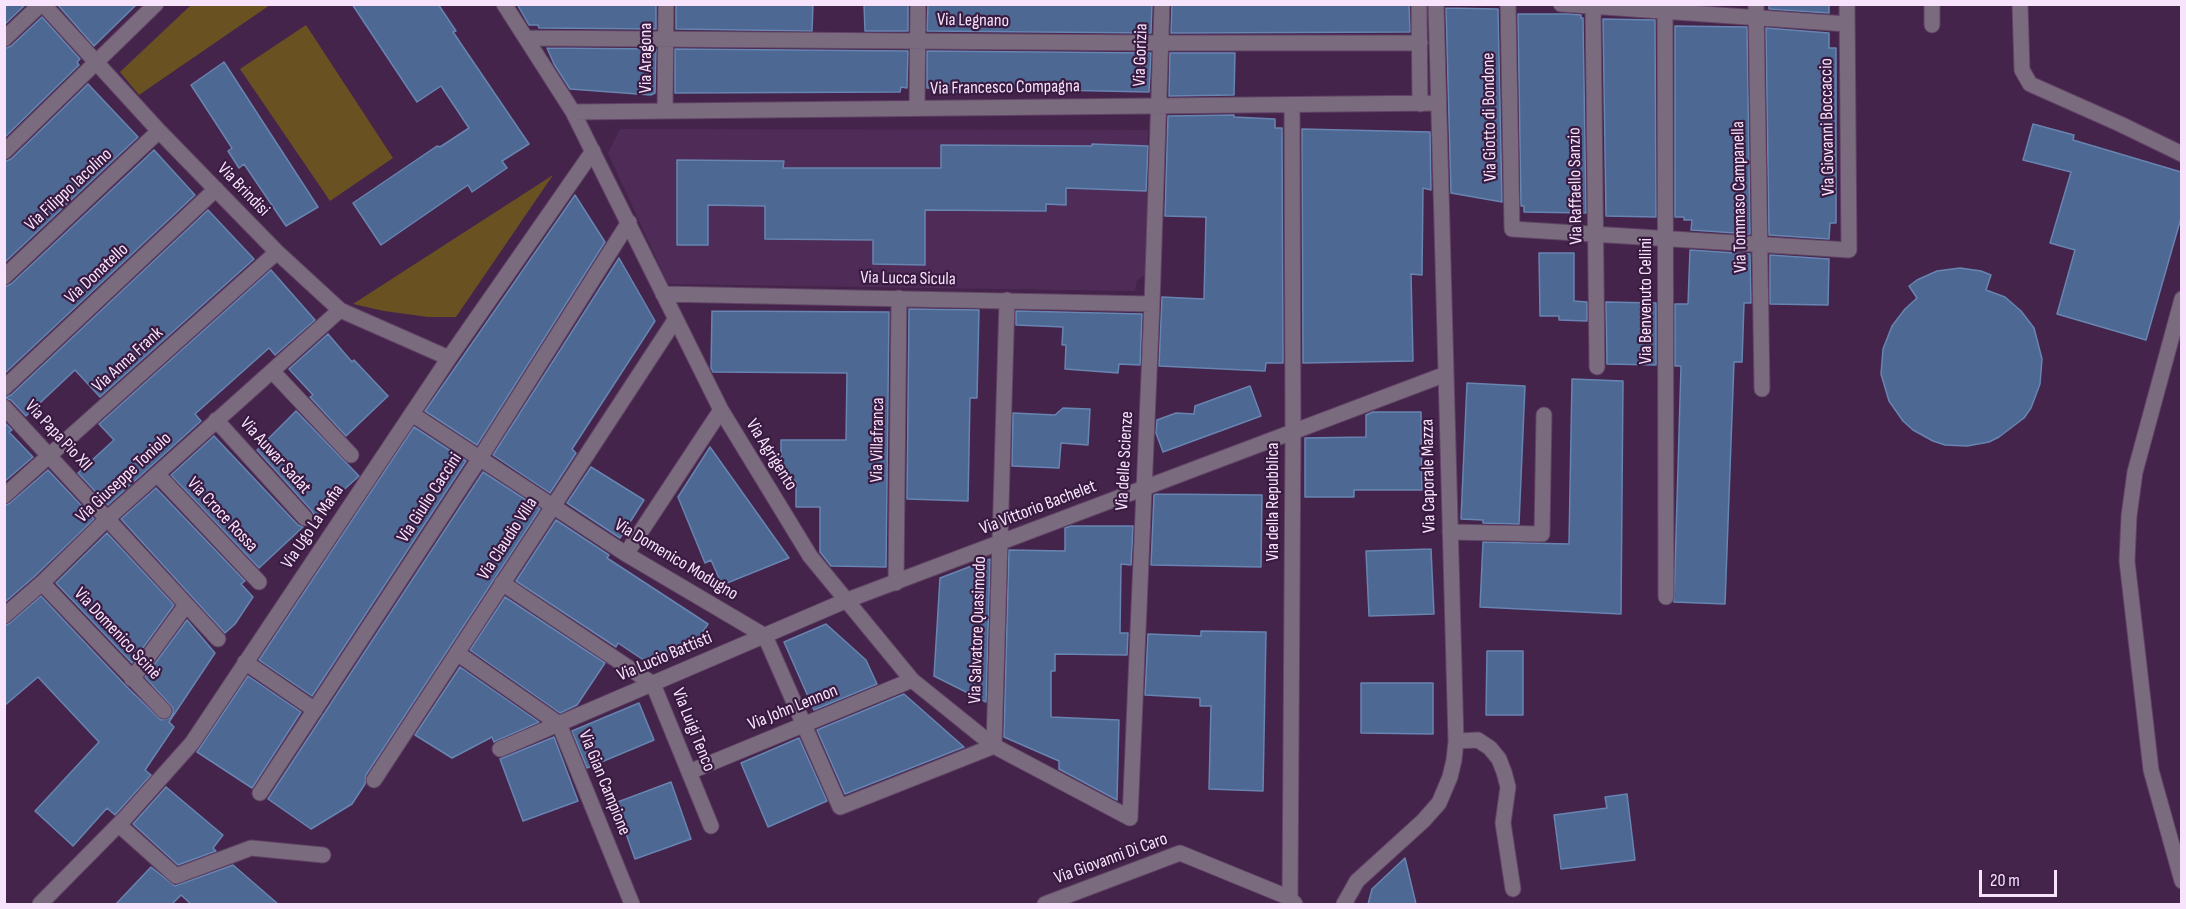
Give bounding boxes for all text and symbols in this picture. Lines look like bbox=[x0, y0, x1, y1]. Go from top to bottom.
street label: Via Legnano bbox=[937, 10, 1009, 32]
street label: Via Aragona bbox=[635, 23, 657, 93]
street label: Via Gorizia bbox=[1129, 23, 1153, 87]
street label: Via Giotto di Bondone bbox=[1478, 52, 1502, 182]
street label: Via Giovanni Boccaccio bbox=[1816, 58, 1840, 196]
street label: Via Francesco Compagna bbox=[930, 76, 1080, 100]
street label: Via Tommaso Campanella bbox=[1728, 121, 1752, 273]
street label: Via Raffaello Sanzio bbox=[1564, 127, 1588, 245]
street label: Via Filippo Iacolino bbox=[21, 144, 117, 236]
street label: Via Brindisi bbox=[212, 159, 274, 221]
street label: Via Benvenuto Cellini bbox=[1635, 238, 1657, 364]
street label: Via Donatello bbox=[61, 239, 133, 309]
street label: Via Lucca Sicula bbox=[860, 267, 956, 291]
street label: Via Anna Frank bbox=[88, 323, 168, 397]
street label: Via Papa Pio XII bbox=[20, 396, 96, 476]
street label: Via Villafranca bbox=[866, 397, 890, 483]
street label: Via delle Scienze bbox=[1112, 411, 1138, 511]
street label: Via Auwar Sadat bbox=[235, 413, 315, 499]
street label: Via Agrigento bbox=[741, 415, 801, 495]
street label: Via Caporale Mazza bbox=[1417, 419, 1441, 533]
street label: Via Giuseppe Toniolo bbox=[72, 428, 176, 528]
street label: Via della Repubblica bbox=[1262, 443, 1284, 561]
street label: Via Giulio Caccini bbox=[393, 449, 467, 547]
street label: Via Croce Rossa bbox=[182, 473, 262, 557]
street label: Via Vittorio Bachelet bbox=[977, 476, 1099, 540]
street label: Via Ugo La Mafia bbox=[277, 481, 349, 573]
street label: Via Claudio Villa bbox=[473, 494, 543, 584]
street label: Via Domenico Modugno bbox=[610, 515, 742, 605]
street label: Via Salvatore Quasimodo bbox=[965, 556, 991, 704]
street label: Via Domenico Scinè bbox=[69, 583, 165, 685]
street label: Via Lucio Battisti bbox=[614, 627, 716, 687]
street label: Via John Lennon bbox=[745, 680, 841, 736]
street label: Via Luigi Tenco bbox=[667, 685, 719, 775]
street label: Via Gian Campione bbox=[573, 727, 635, 839]
street label: Via Giovanni Di Caro bbox=[1051, 829, 1171, 889]
scale bar bbox=[1982, 858, 2060, 896]
text: 20 m bbox=[1990, 870, 2020, 891]

